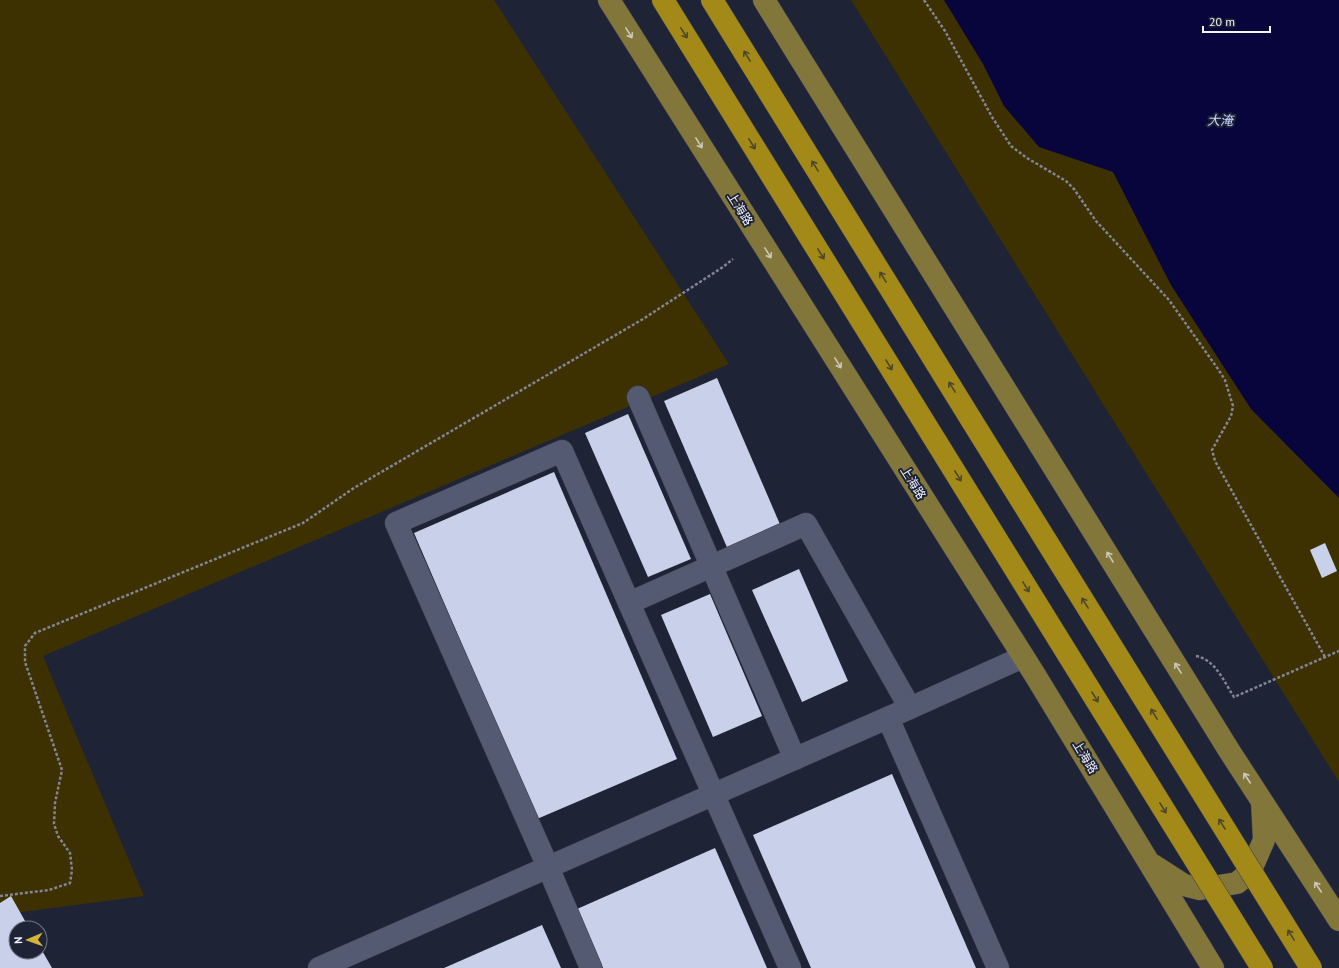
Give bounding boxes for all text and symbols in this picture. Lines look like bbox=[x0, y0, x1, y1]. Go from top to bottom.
scale bar bbox=[1203, 8, 1270, 34]
text: 20 m bbox=[1209, 14, 1235, 29]
one-way arrow bbox=[626, 27, 634, 39]
one-way arrow bbox=[680, 27, 688, 39]
one-way arrow bbox=[742, 50, 750, 62]
water label: 大淹 bbox=[1207, 112, 1235, 129]
one-way arrow bbox=[695, 137, 703, 148]
one-way arrow bbox=[749, 138, 757, 150]
one-way arrow bbox=[811, 161, 819, 172]
street label: 上海路 bbox=[725, 189, 756, 228]
one-way arrow bbox=[764, 247, 772, 258]
one-way arrow bbox=[817, 248, 825, 260]
one-way arrow bbox=[879, 271, 887, 283]
one-way arrow bbox=[834, 357, 842, 369]
one-way arrow bbox=[885, 359, 893, 370]
one-way arrow bbox=[947, 381, 955, 393]
street label: 上海路 bbox=[898, 463, 929, 502]
one-way arrow bbox=[954, 470, 962, 481]
one-way arrow bbox=[1105, 551, 1113, 563]
one-way arrow bbox=[1022, 581, 1031, 592]
one-way arrow bbox=[1081, 597, 1089, 609]
one-way arrow bbox=[1174, 663, 1182, 674]
one-way arrow bbox=[1091, 691, 1099, 703]
one-way arrow bbox=[1149, 708, 1157, 720]
street label: 上海路 bbox=[1070, 737, 1101, 776]
one-way arrow bbox=[1243, 773, 1251, 784]
one-way arrow bbox=[1159, 802, 1167, 813]
one-way arrow bbox=[1218, 818, 1226, 830]
one-way arrow bbox=[1314, 882, 1322, 893]
north arrow bbox=[8, 920, 48, 960]
one-way arrow bbox=[1286, 929, 1294, 941]
text: N bbox=[11, 936, 25, 944]

